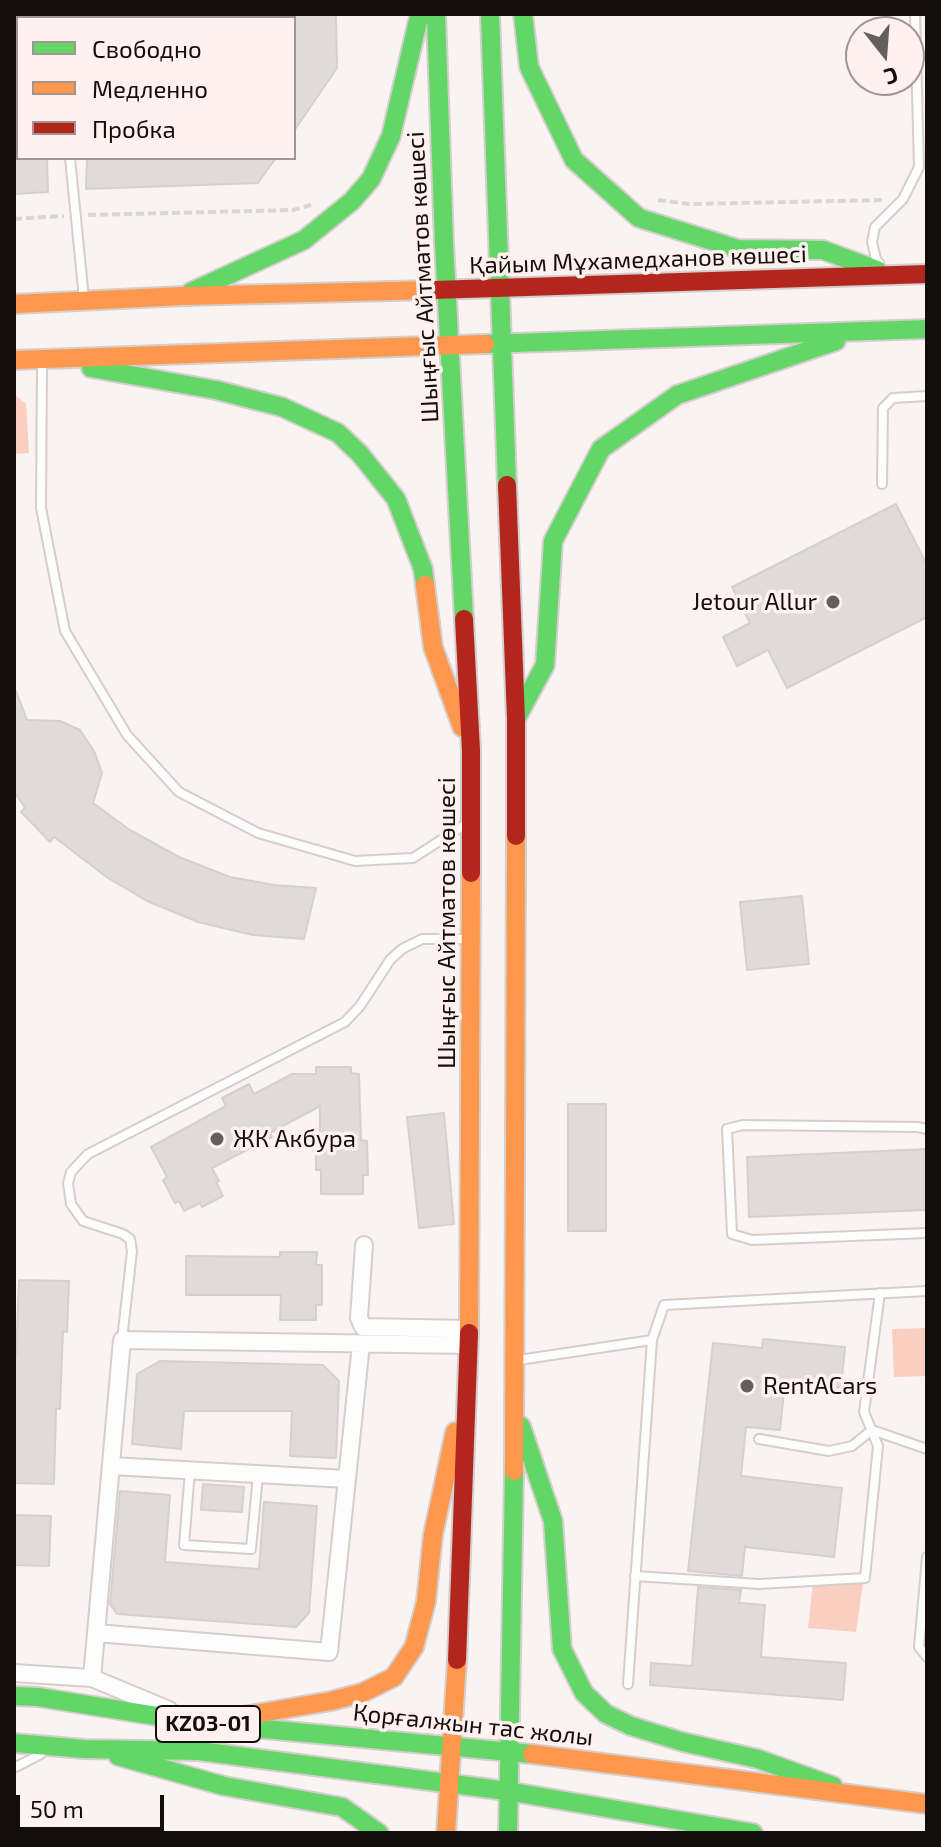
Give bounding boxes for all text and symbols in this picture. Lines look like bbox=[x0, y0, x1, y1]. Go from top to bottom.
legend bbox=[16, 16, 296, 160]
north arrow bbox=[845, 16, 925, 96]
text: Свободно bbox=[92, 34, 202, 63]
text: С bbox=[881, 63, 901, 91]
text: Медленно bbox=[92, 74, 208, 103]
text: Пробка bbox=[92, 114, 176, 143]
street label: Шыңғыс Айтматов көшесі bbox=[401, 131, 445, 423]
street label: Қайым Мұхамедханов көшесі bbox=[469, 240, 807, 280]
place label: Jetour Allur bbox=[692, 588, 817, 616]
marker: Jetour Allur bbox=[824, 593, 842, 611]
street label: Шыңғыс Айтматов көшесі bbox=[433, 777, 461, 1069]
place label: ЖК Акбура bbox=[233, 1125, 356, 1153]
marker: ЖК Акбура bbox=[208, 1130, 226, 1148]
place label: RentACars bbox=[763, 1372, 877, 1400]
marker: RentACars bbox=[738, 1377, 756, 1395]
street label: Қорғалжын тас жолы bbox=[351, 1698, 595, 1752]
road number: KZ03-01 bbox=[156, 1706, 260, 1742]
scale bar bbox=[20, 1779, 168, 1829]
text: 50 m bbox=[30, 1794, 84, 1823]

